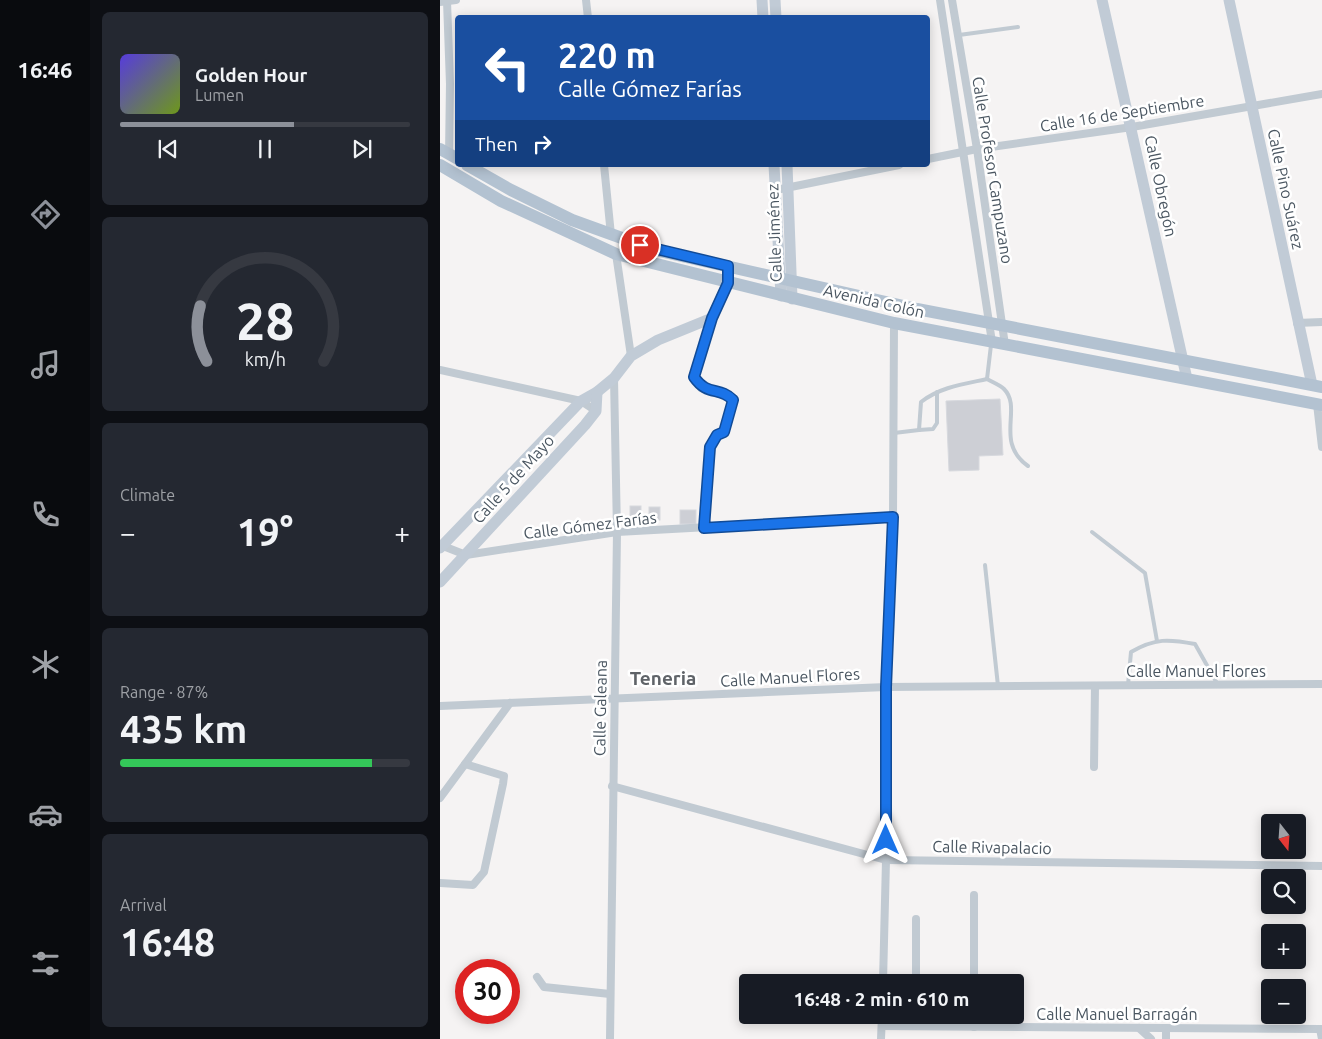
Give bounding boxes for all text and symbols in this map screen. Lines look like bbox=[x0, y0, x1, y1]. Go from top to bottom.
icon: left bbox=[475, 35, 540, 100]
text: 220 m bbox=[558, 35, 656, 75]
text: 16:46 bbox=[17, 57, 73, 82]
text: Golden Hour bbox=[195, 64, 307, 86]
street label: Calle Profesor Campuzano bbox=[969, 75, 1017, 265]
text: Calle Gómez Farías bbox=[558, 76, 742, 101]
text: Lumen bbox=[195, 86, 244, 104]
street label: Calle 16 de Septiembre bbox=[1039, 91, 1205, 135]
street label: Calle Pino Suárez bbox=[1264, 127, 1308, 251]
icon: right bbox=[528, 130, 556, 158]
text: Then bbox=[475, 133, 518, 155]
street label: Calle Obregón bbox=[1141, 134, 1181, 238]
icon: previous bbox=[154, 135, 182, 163]
icon: pause bbox=[251, 135, 279, 163]
icon: next bbox=[348, 135, 376, 163]
street label: Calle Jiménez bbox=[763, 183, 785, 283]
icon: directions bbox=[28, 197, 63, 232]
pin bbox=[619, 224, 661, 266]
icon: arrive bbox=[626, 231, 654, 259]
street label: Avenida Colón bbox=[822, 281, 926, 321]
text: 28 bbox=[236, 292, 294, 350]
icon: music bbox=[28, 347, 63, 382]
text: km/h bbox=[244, 349, 286, 369]
street label: Calle 5 de Mayo bbox=[469, 431, 557, 527]
text: Climate bbox=[120, 486, 175, 504]
icon: phone bbox=[28, 497, 63, 532]
street label: Calle Gómez Farías bbox=[523, 508, 658, 542]
text: 19° bbox=[237, 511, 293, 553]
text: − bbox=[120, 517, 136, 548]
text: + bbox=[394, 517, 410, 548]
icon: climate bbox=[28, 647, 63, 682]
street label: Calle Galeana bbox=[590, 660, 610, 756]
street label: Calle Manuel Flores bbox=[1126, 662, 1266, 680]
street label: Calle Manuel Flores bbox=[720, 664, 860, 690]
district label: Teneria bbox=[630, 667, 696, 689]
text: Range · 87% bbox=[120, 683, 208, 701]
text: 435 km bbox=[120, 708, 247, 750]
icon: car bbox=[28, 797, 63, 832]
position arrow bbox=[859, 813, 911, 865]
north arrow bbox=[1261, 814, 1306, 859]
map controls bbox=[1261, 814, 1306, 1024]
street label: Calle Rivapalacio bbox=[932, 837, 1052, 857]
button: search bbox=[1261, 869, 1306, 914]
text: Arrival bbox=[120, 896, 167, 914]
text: 16:48 bbox=[120, 921, 215, 963]
button: + bbox=[1261, 924, 1306, 969]
icon: filters bbox=[28, 946, 63, 981]
speed limit sign: 30 bbox=[455, 959, 520, 1024]
button: − bbox=[1261, 979, 1306, 1024]
text: 16:48 · 2 min · 610 m bbox=[794, 988, 969, 1010]
street label: Calle Manuel Barragán bbox=[1036, 1005, 1198, 1023]

